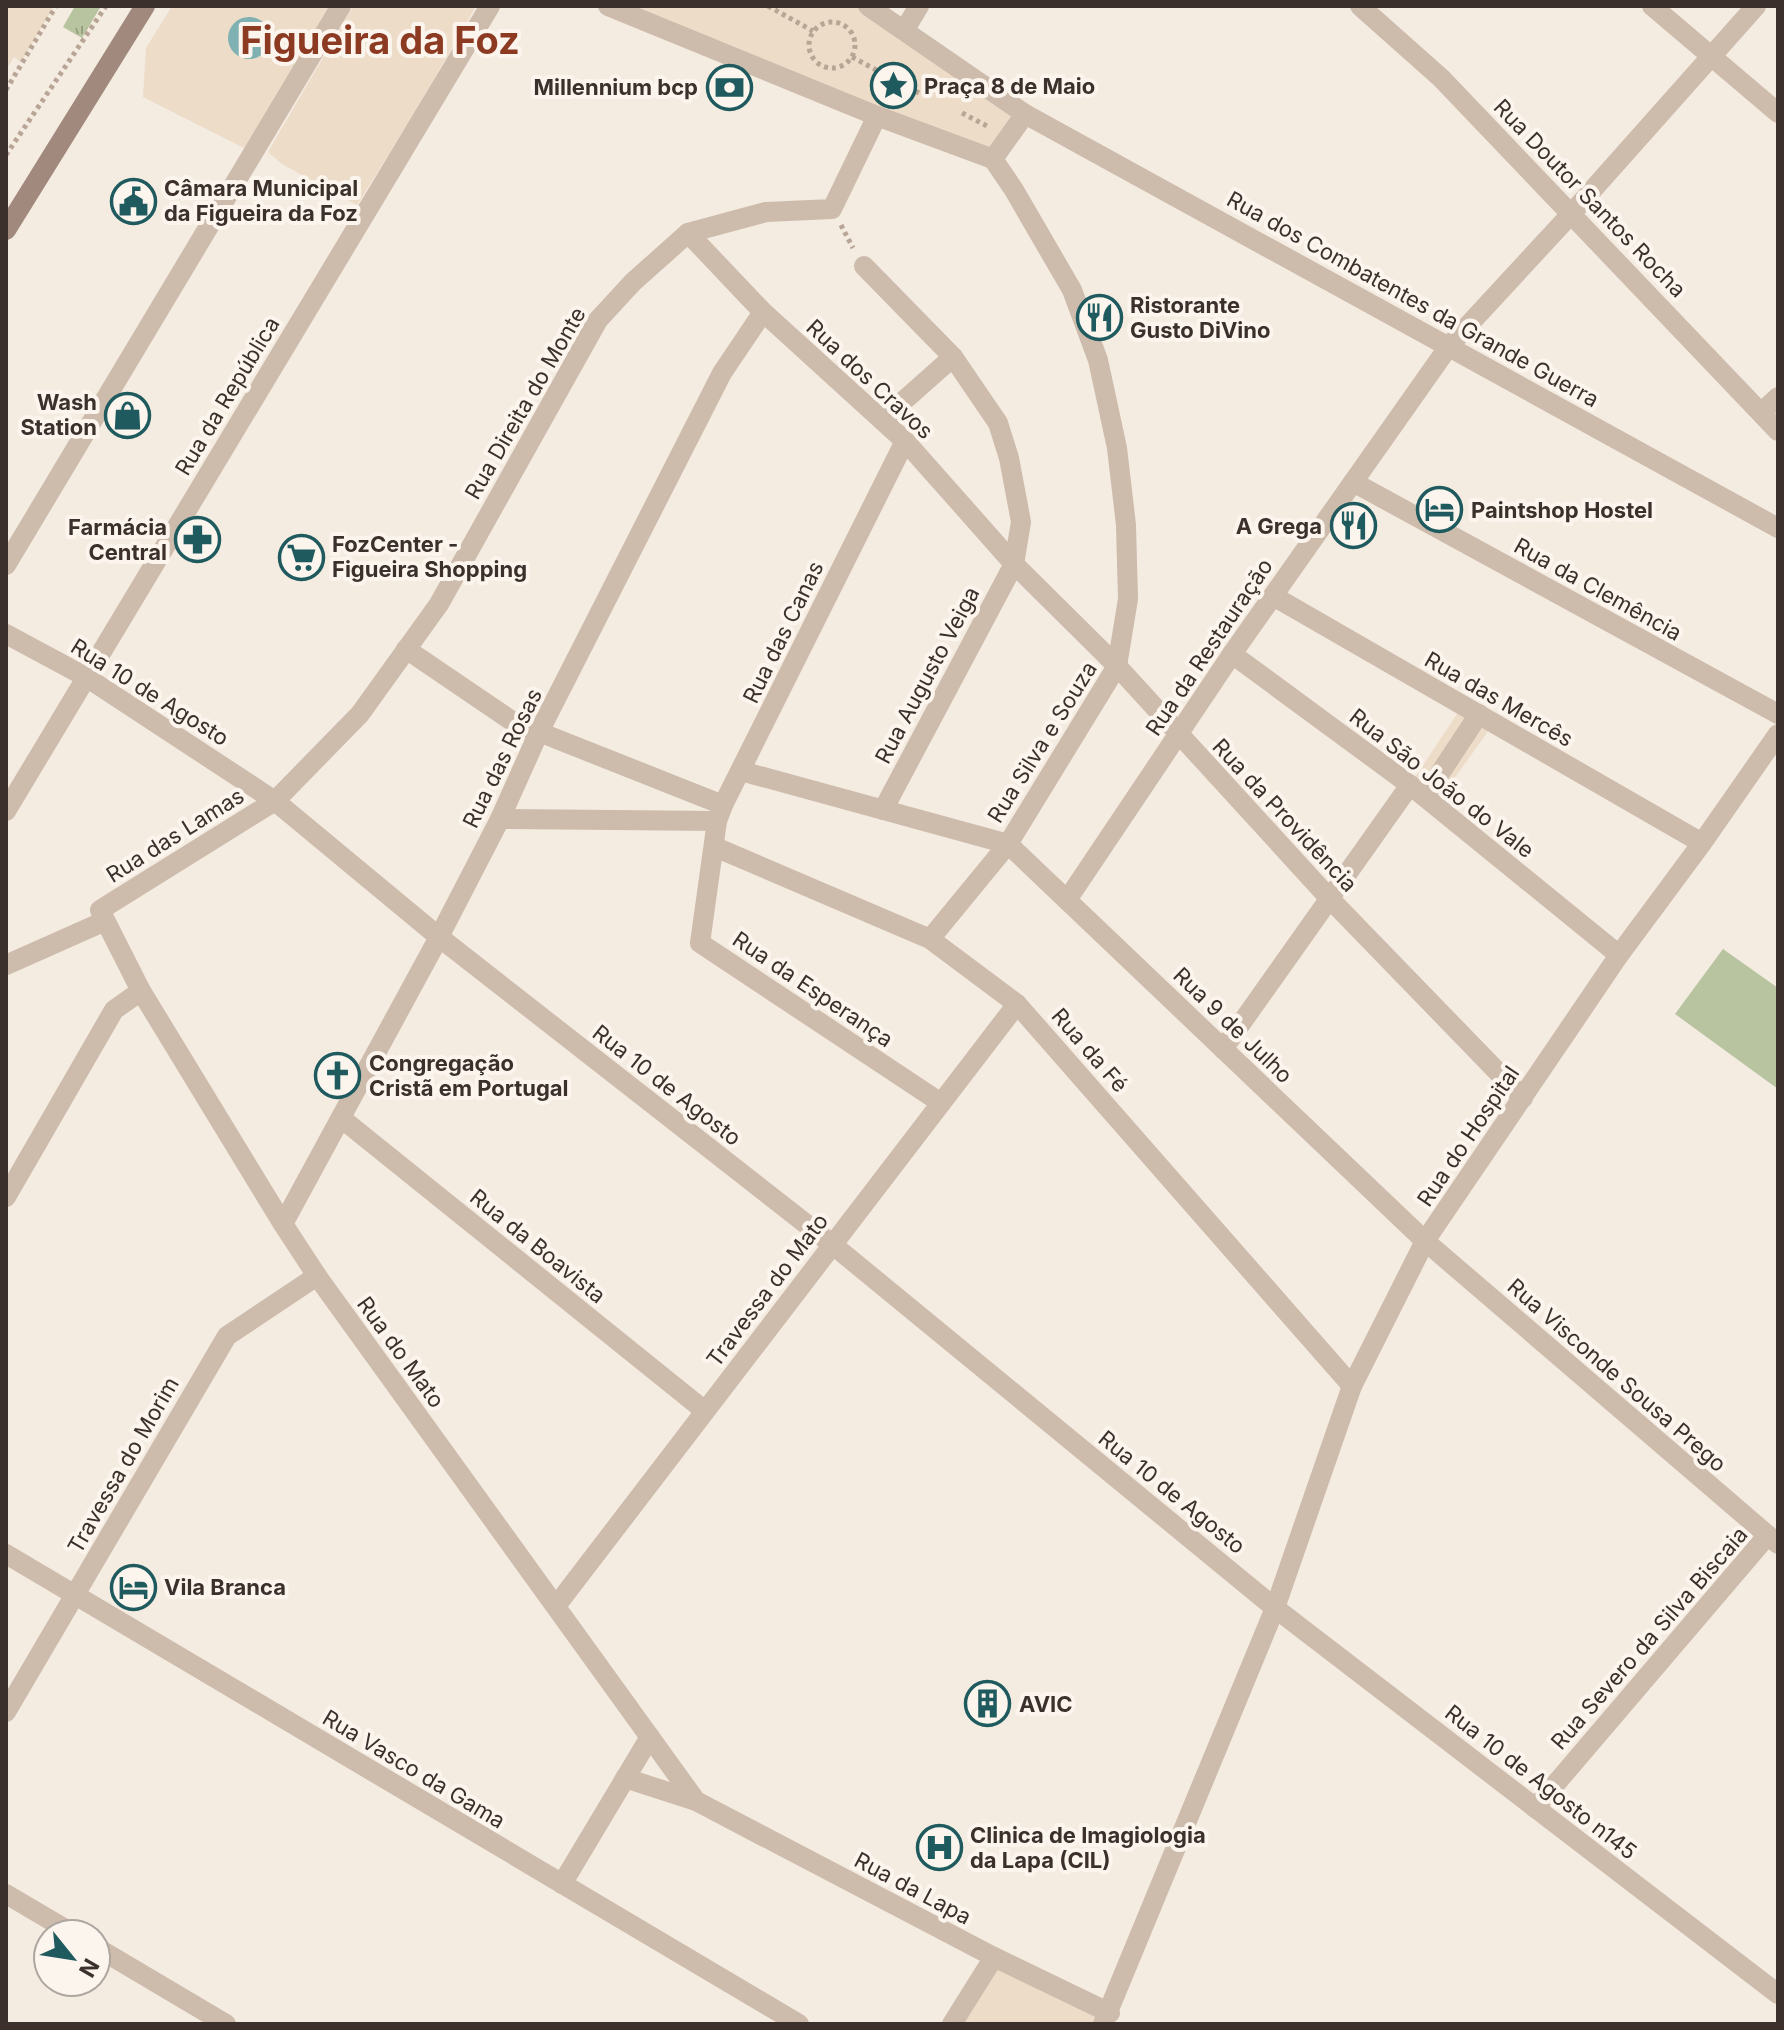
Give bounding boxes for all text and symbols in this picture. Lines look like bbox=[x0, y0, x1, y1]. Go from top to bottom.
district label: Figueira da Foz bbox=[240, 17, 520, 63]
place icon: Praça 8 de Maio bbox=[869, 62, 917, 110]
bank icon: Millennium bcp bbox=[705, 63, 753, 111]
place label: Praça 8 de Maio bbox=[924, 73, 1095, 99]
place label: Millennium bcp bbox=[533, 74, 698, 100]
street label: Rua Doutor Santos Rocha bbox=[1489, 94, 1691, 302]
place label: Câmara Municipal da Figueira da Foz bbox=[164, 175, 358, 226]
public building icon: Câmara Municipal da Figueira da Foz bbox=[109, 177, 157, 225]
street label: Rua dos Combatentes da Grande Guerra bbox=[1222, 186, 1604, 412]
place label: Ristorante Gusto DiVino bbox=[1130, 292, 1271, 343]
restaurant icon: Ristorante Gusto DiVino bbox=[1075, 294, 1123, 342]
street label: Rua Direita do Monte bbox=[459, 302, 591, 504]
street label: Rua da República bbox=[169, 312, 285, 480]
street label: Rua dos Cravos bbox=[801, 314, 939, 444]
place label: Wash Station bbox=[20, 389, 97, 440]
shop icon: Wash Station bbox=[104, 391, 152, 439]
hotel icon: Paintshop Hostel bbox=[1416, 486, 1464, 534]
place label: Paintshop Hostel bbox=[1471, 497, 1653, 523]
restaurant icon: A Grega bbox=[1329, 502, 1377, 550]
place label: A Grega bbox=[1236, 513, 1322, 539]
place label: Farmácia Central bbox=[68, 514, 167, 565]
pharmacy icon: Farmácia Central bbox=[174, 516, 222, 564]
place label: FozCenter - Figueira Shopping bbox=[332, 531, 527, 582]
street label: Rua da Clemência bbox=[1510, 532, 1686, 646]
supermarket icon: FozCenter - Figueira Shopping bbox=[277, 533, 325, 581]
street label: Rua da Restauração bbox=[1140, 554, 1278, 740]
street label: Rua das Canas bbox=[737, 557, 829, 707]
street label: Rua Augusto Veiga bbox=[869, 582, 985, 768]
street label: Rua 10 de Agosto bbox=[66, 633, 234, 751]
street label: Rua das Mercês bbox=[1420, 646, 1578, 752]
street label: Rua Silva e Souza bbox=[982, 657, 1102, 827]
street label: Rua das Rosas bbox=[457, 684, 547, 832]
street label: Rua São João do Vale bbox=[1345, 703, 1539, 863]
street label: Rua da Providência bbox=[1207, 733, 1363, 897]
street label: Rua das Lamas bbox=[101, 782, 249, 888]
street label: Rua da Esperança bbox=[728, 926, 898, 1052]
street label: Rua 9 de Julho bbox=[1168, 962, 1298, 1088]
street label: Rua da Fé bbox=[1047, 1003, 1133, 1097]
street label: Rua 10 de Agosto bbox=[588, 1019, 746, 1151]
place label: Congregação Cristã em Portugal bbox=[369, 1050, 569, 1101]
church icon: Congregação Cristã em Portugal bbox=[314, 1052, 362, 1100]
street label: Rua do Hospital bbox=[1412, 1061, 1524, 1211]
street label: Rua da Boavista bbox=[465, 1184, 611, 1308]
street label: Travessa do Mato bbox=[701, 1208, 833, 1372]
street label: Rua Visconde Sousa Prego bbox=[1502, 1273, 1732, 1477]
street label: Rua do Mato bbox=[352, 1291, 450, 1413]
street label: Travessa do Morim bbox=[62, 1372, 184, 1558]
street label: Rua 10 de Agosto bbox=[1094, 1425, 1250, 1559]
street label: Rua Severo da Silva Biscaia bbox=[1545, 1522, 1753, 1754]
hotel icon: Vila Branca bbox=[109, 1563, 157, 1611]
place label: Vila Branca bbox=[164, 1574, 286, 1600]
building icon: AVIC bbox=[964, 1680, 1012, 1728]
place label: AVIC bbox=[1019, 1691, 1073, 1717]
street label: Rua 10 de Agosto n145 bbox=[1440, 1699, 1642, 1865]
street label: Rua Vasco da Gama bbox=[318, 1704, 510, 1834]
place label: Clinica de Imagiologia da Lapa (CIL) bbox=[970, 1822, 1206, 1873]
hospital icon: Clinica de Imagiologia da Lapa (CIL) bbox=[915, 1824, 963, 1872]
street label: Rua da Lapa bbox=[850, 1846, 976, 1930]
north arrow bbox=[32, 1918, 112, 1998]
text: N bbox=[74, 1954, 105, 1982]

